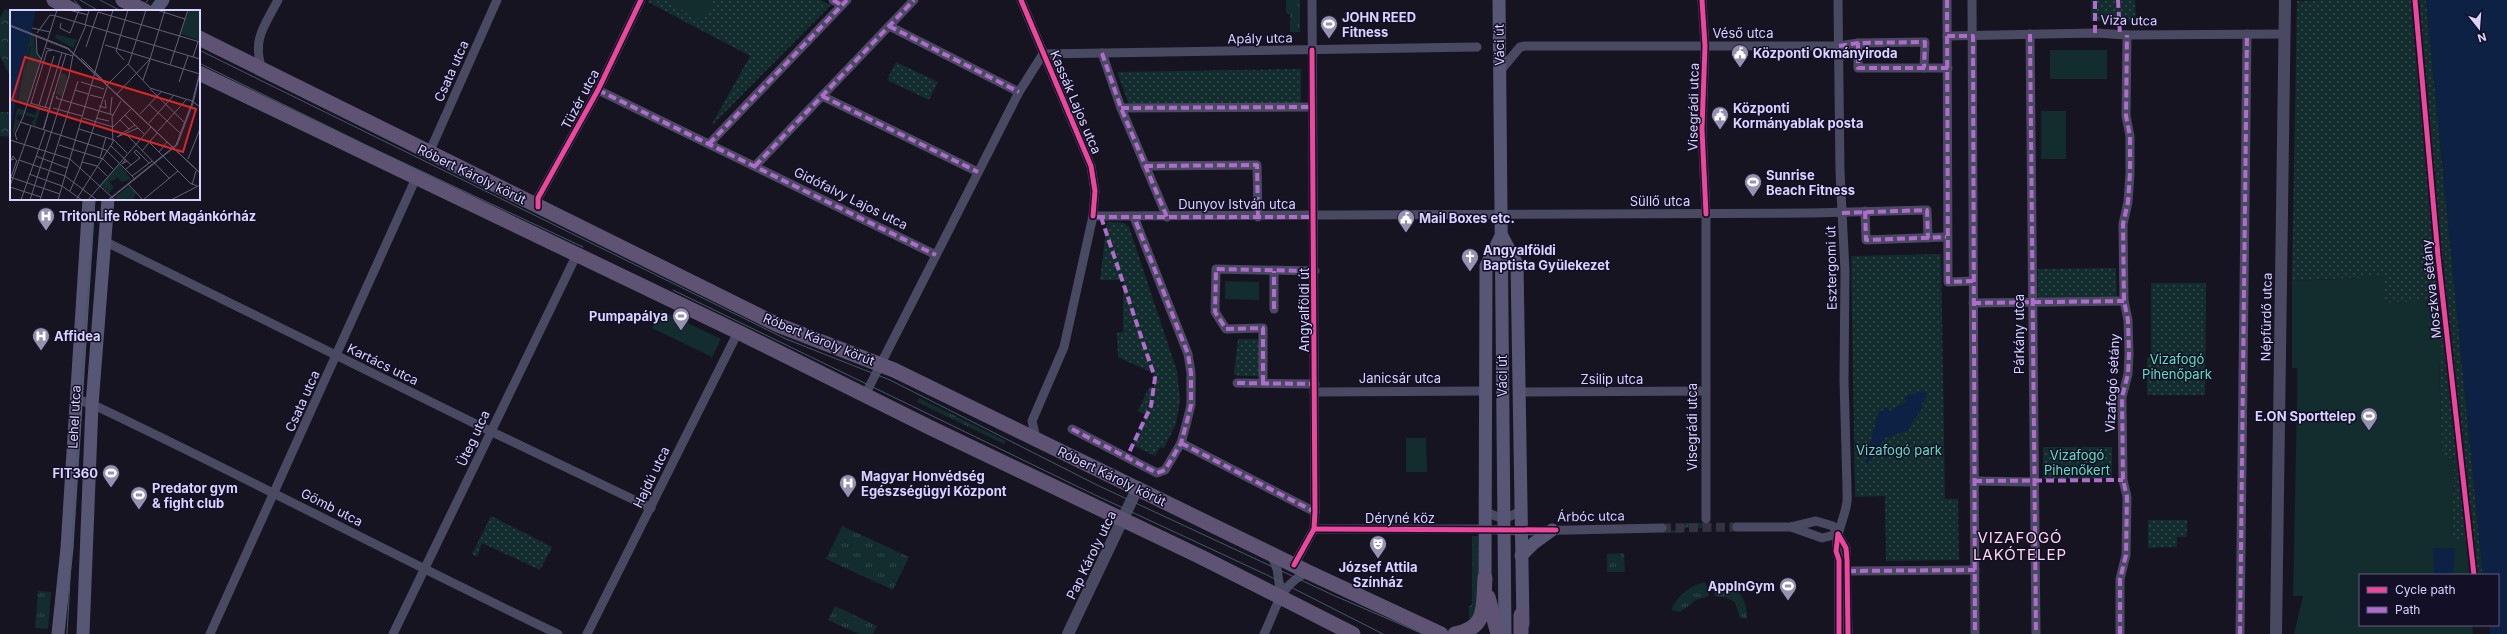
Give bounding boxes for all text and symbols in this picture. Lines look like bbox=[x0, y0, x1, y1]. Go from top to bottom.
north arrow bbox=[2459, 8, 2499, 48]
place label: JOHN REED Fitness bbox=[1342, 9, 1416, 40]
inset map bbox=[10, 10, 200, 200]
street label: Viza utca bbox=[2100, 12, 2158, 28]
sports icon: JOHN REED Fitness bbox=[1319, 14, 1339, 39]
street label: Váci út bbox=[1491, 24, 1507, 66]
street label: Véső utca bbox=[1713, 25, 1773, 41]
street label: Apály utca bbox=[1227, 29, 1293, 47]
text: N bbox=[2476, 30, 2488, 45]
street label: Csata utca bbox=[430, 38, 472, 104]
public building icon: Központi Okmányiroda bbox=[1730, 43, 1750, 68]
place label: Központi Okmányiroda bbox=[1753, 45, 1898, 61]
street label: Kassák Lajos utca bbox=[1047, 48, 1105, 156]
street label: Visegrádi utca bbox=[1684, 63, 1702, 151]
street label: Tüzér utca bbox=[558, 66, 602, 132]
place label: Központi Kormányablak posta bbox=[1733, 100, 1863, 131]
public building icon: Központi Kormányablak posta bbox=[1710, 105, 1730, 130]
street label: Róbert Károly körút bbox=[415, 141, 529, 207]
street label: Gidófalvy Lajos utca bbox=[791, 163, 911, 233]
place label: Sunrise Beach Fitness bbox=[1766, 167, 1855, 198]
sports icon: Sunrise Beach Fitness bbox=[1743, 172, 1763, 197]
street label: Süllő utca bbox=[1630, 193, 1690, 209]
street label: Dunyov István utca bbox=[1178, 196, 1296, 212]
hospital icon: TritonLife Róbert Magánkórház bbox=[36, 206, 56, 231]
place label: TritonLife Róbert Magánkórház bbox=[59, 208, 256, 224]
public building icon: Mail Boxes etc. bbox=[1396, 208, 1416, 233]
place label: Mail Boxes etc. bbox=[1419, 210, 1515, 226]
street label: Esztergomi út bbox=[1822, 226, 1840, 310]
street label: Moszkva sétány bbox=[2418, 239, 2444, 339]
place label: Angyalföldi Baptista Gyülekezet bbox=[1483, 242, 1610, 273]
church icon: Angyalföldi Baptista Gyülekezet bbox=[1460, 247, 1480, 272]
street label: Angyalföldi út bbox=[1296, 268, 1312, 352]
street label: Népfürdő utca bbox=[2257, 273, 2275, 361]
street label: Párkány utca bbox=[2011, 294, 2027, 374]
sports icon: Pumpapálya bbox=[671, 306, 691, 331]
place label: Pumpapálya bbox=[589, 308, 668, 324]
street label: Róbert Károly körút bbox=[761, 309, 877, 369]
hospital icon: Affidea bbox=[31, 326, 51, 351]
place label: Affidea bbox=[54, 328, 101, 344]
street label: Vizafogó sétány bbox=[2101, 333, 2123, 433]
street label: Kartács utca bbox=[345, 340, 421, 388]
park label: Vizafogó Pihenőpark bbox=[2142, 351, 2212, 382]
street label: Váci út bbox=[1494, 355, 1510, 397]
street label: Csata utca bbox=[281, 368, 323, 434]
street label: Janicsár utca bbox=[1359, 370, 1441, 386]
street label: Zsilip utca bbox=[1581, 371, 1643, 387]
street label: Visegrádi utca bbox=[1684, 383, 1700, 471]
street label: Lehel utca bbox=[64, 385, 84, 449]
sports icon: E.ON Sporttelep bbox=[2359, 406, 2379, 431]
street label: Üteg utca bbox=[453, 408, 493, 468]
place label: E.ON Sporttelep bbox=[2255, 408, 2356, 424]
park label: Vizafogó park bbox=[1856, 442, 1942, 458]
street label: Róbert Károly körút bbox=[1055, 443, 1169, 509]
street label: Hajdú utca bbox=[629, 444, 673, 510]
park label: Vizafogó Pihenőkert bbox=[2044, 447, 2110, 478]
sports icon: FIT360 bbox=[101, 463, 121, 488]
place label: FIT360 bbox=[52, 465, 98, 481]
place label: Magyar Honvédség Egészségügyi Központ bbox=[861, 468, 1007, 499]
hospital icon: Magyar Honvédség Egészségügyi Központ bbox=[838, 473, 858, 498]
place label: Predator gym & fight club bbox=[152, 480, 238, 511]
sports icon: Predator gym & fight club bbox=[129, 485, 149, 510]
street label: Gömb utca bbox=[298, 485, 366, 529]
street label: Árbóc utca bbox=[1557, 507, 1625, 525]
street label: Pap Károly utca bbox=[1063, 508, 1119, 602]
street label: Déryné köz bbox=[1365, 510, 1435, 526]
district label: VIZAFOGÓ LAKÓTELEP bbox=[1973, 528, 2067, 564]
theatre icon: József Attila Színház bbox=[1368, 534, 1388, 559]
place label: József Attila Színház bbox=[1338, 559, 1418, 590]
legend bbox=[2359, 574, 2499, 626]
sports icon: AppInGym bbox=[1778, 576, 1798, 601]
place label: AppInGym bbox=[1708, 578, 1775, 594]
text: Cycle path bbox=[2395, 582, 2456, 597]
text: Path bbox=[2395, 602, 2420, 617]

